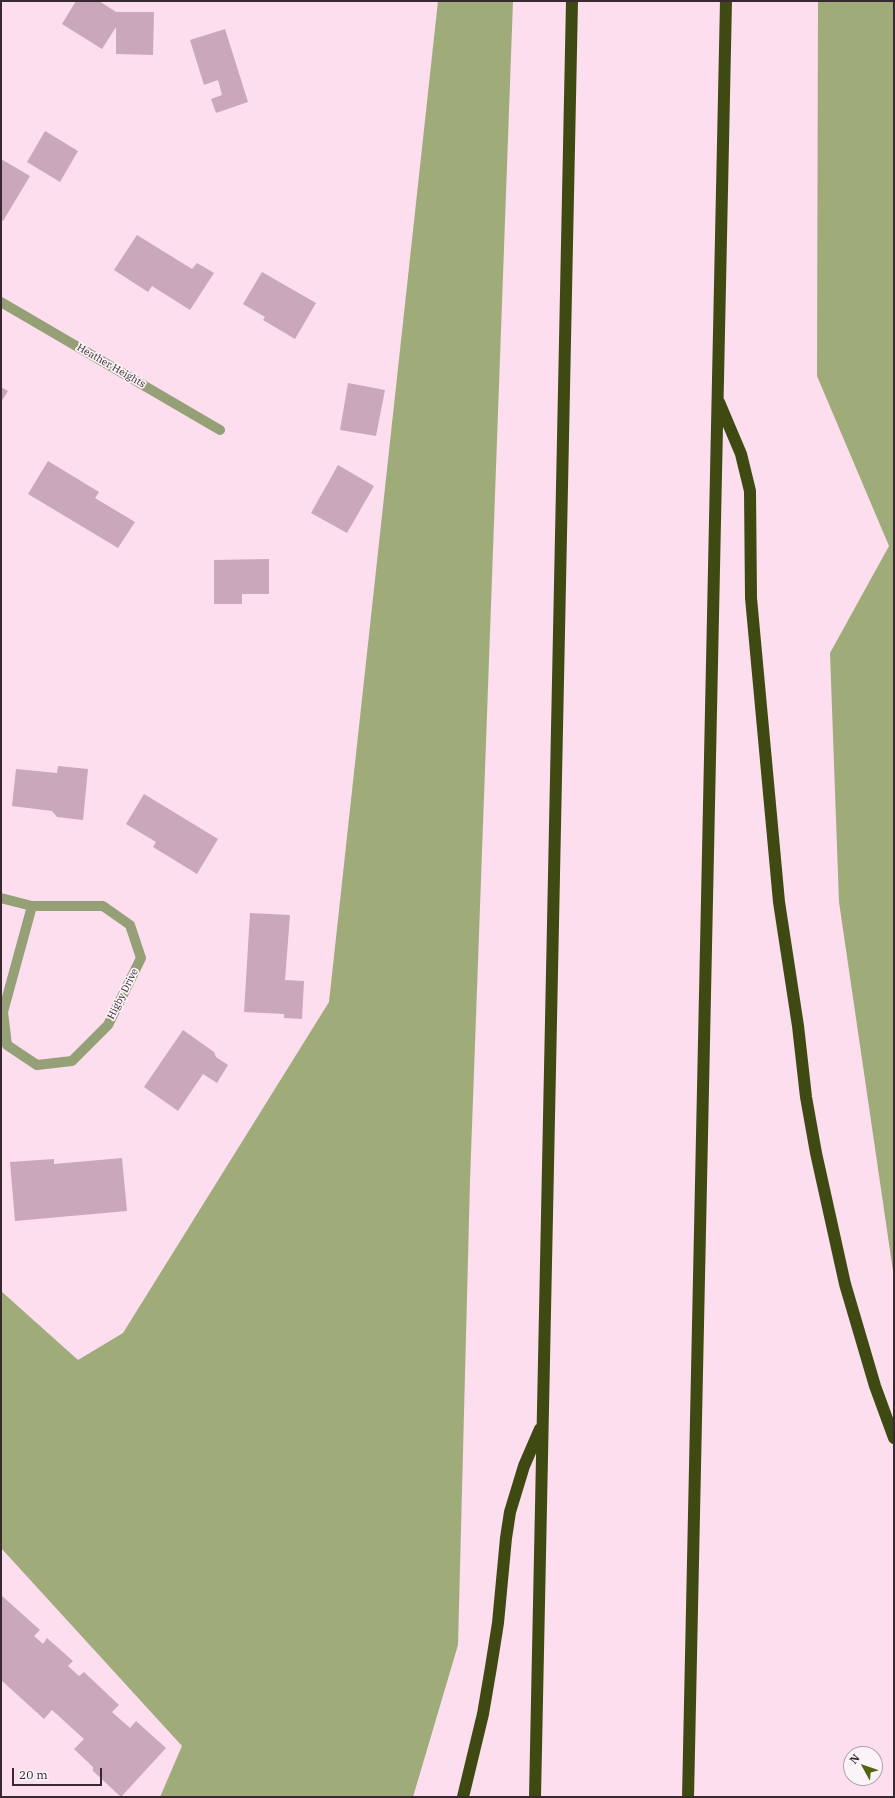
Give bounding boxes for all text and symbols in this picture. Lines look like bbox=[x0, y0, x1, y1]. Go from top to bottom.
street label: Heather Heights bbox=[75, 342, 147, 390]
street label: Higby Drive bbox=[105, 967, 141, 1021]
north arrow bbox=[843, 1746, 883, 1786]
text: N bbox=[846, 1751, 863, 1767]
scale bar bbox=[14, 1760, 104, 1786]
text: 20 m bbox=[19, 1767, 48, 1782]

